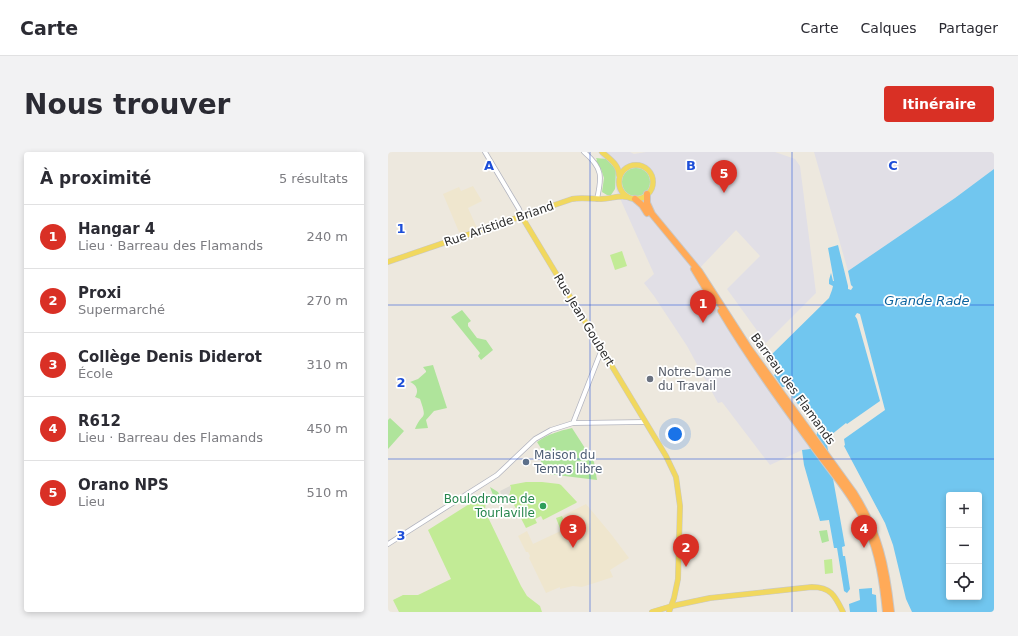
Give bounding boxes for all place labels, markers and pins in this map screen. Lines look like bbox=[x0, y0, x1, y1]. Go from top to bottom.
pin: 5 bbox=[711, 160, 737, 193]
pin: 1 bbox=[690, 290, 716, 323]
place label: Notre-Dame du Travail bbox=[658, 365, 731, 393]
marker: Notre-Dame du Travail bbox=[645, 374, 655, 384]
place label: Maison du Temps libre bbox=[533, 448, 602, 476]
marker: Maison du Temps libre bbox=[521, 457, 531, 467]
place label: Boulodrome de Tourlaville bbox=[444, 492, 535, 520]
marker: Boulodrome de Tourlaville bbox=[538, 501, 548, 511]
pin: 3 bbox=[560, 515, 586, 548]
pin: 4 bbox=[851, 515, 877, 548]
pin: 2 bbox=[673, 534, 699, 567]

